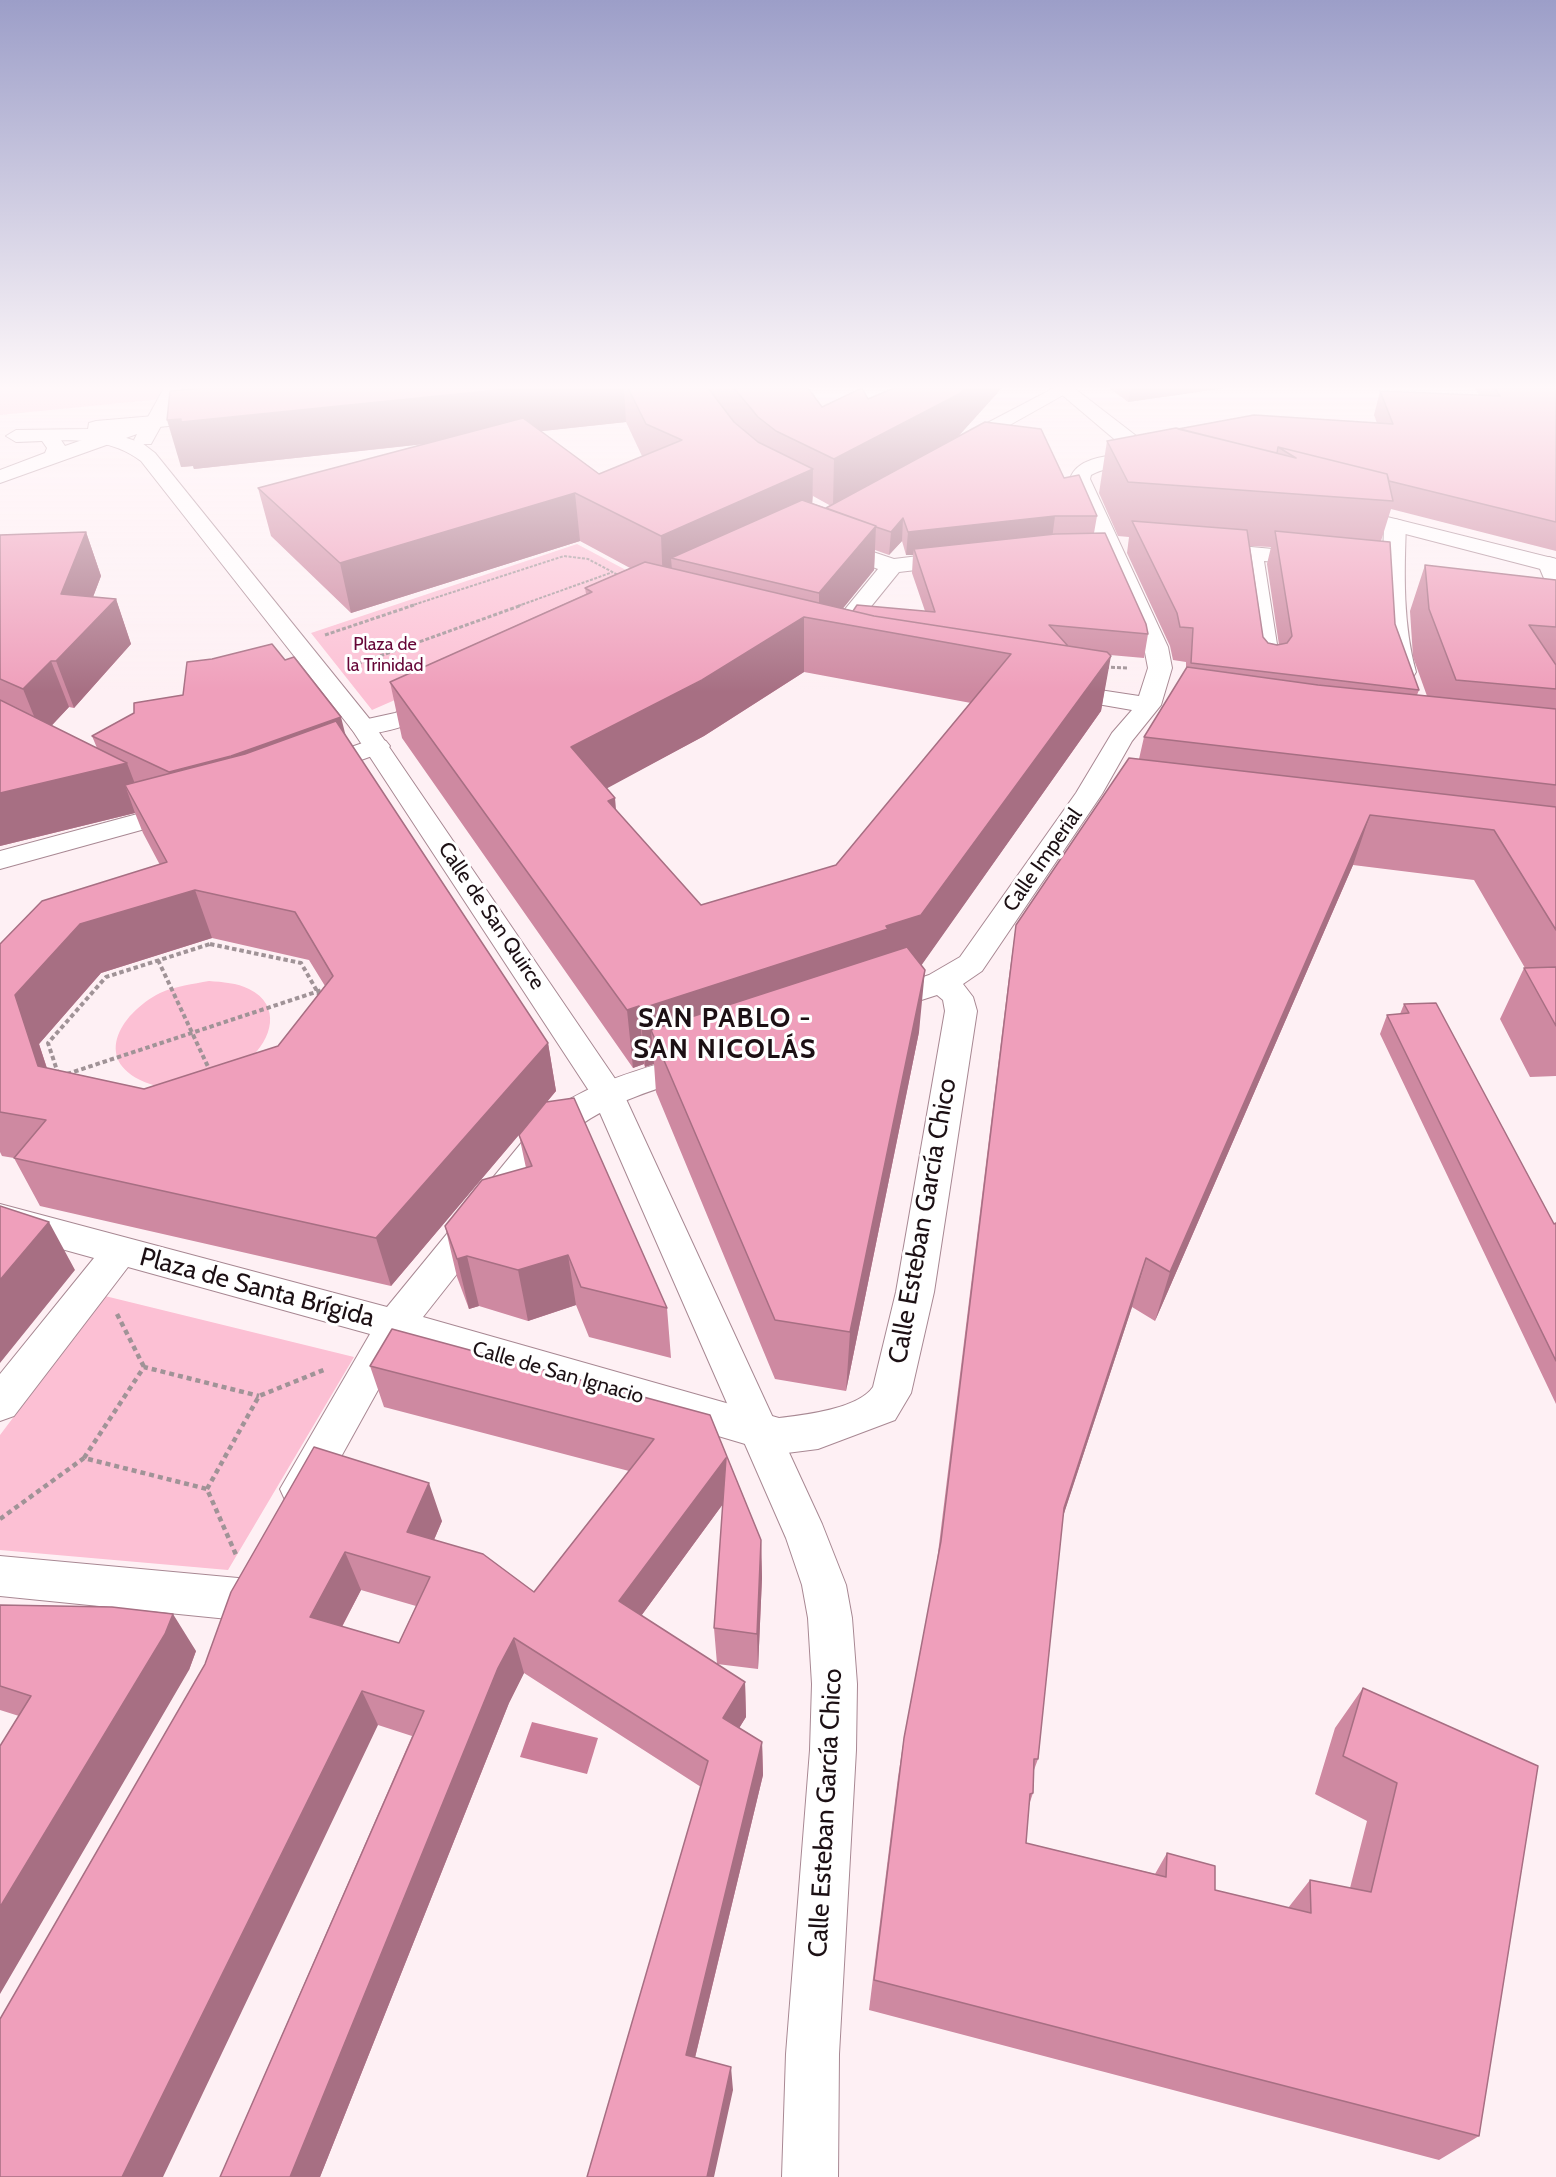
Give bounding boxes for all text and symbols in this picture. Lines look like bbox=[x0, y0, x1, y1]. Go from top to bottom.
park label: Plaza de la Trinidad bbox=[347, 634, 423, 676]
street label: Calle Imperial bbox=[998, 803, 1088, 917]
street label: Calle de San Quirce bbox=[432, 838, 550, 994]
district label: SAN PABLO - SAN NICOLÁS bbox=[633, 1003, 817, 1066]
street label: Calle Esteban García Chico bbox=[883, 1076, 963, 1366]
street label: Plaza de Santa Brígida bbox=[136, 1242, 378, 1334]
street label: Calle de San Ignacio bbox=[469, 1336, 647, 1410]
street label: Calle Esteban García Chico bbox=[803, 1668, 849, 1958]

